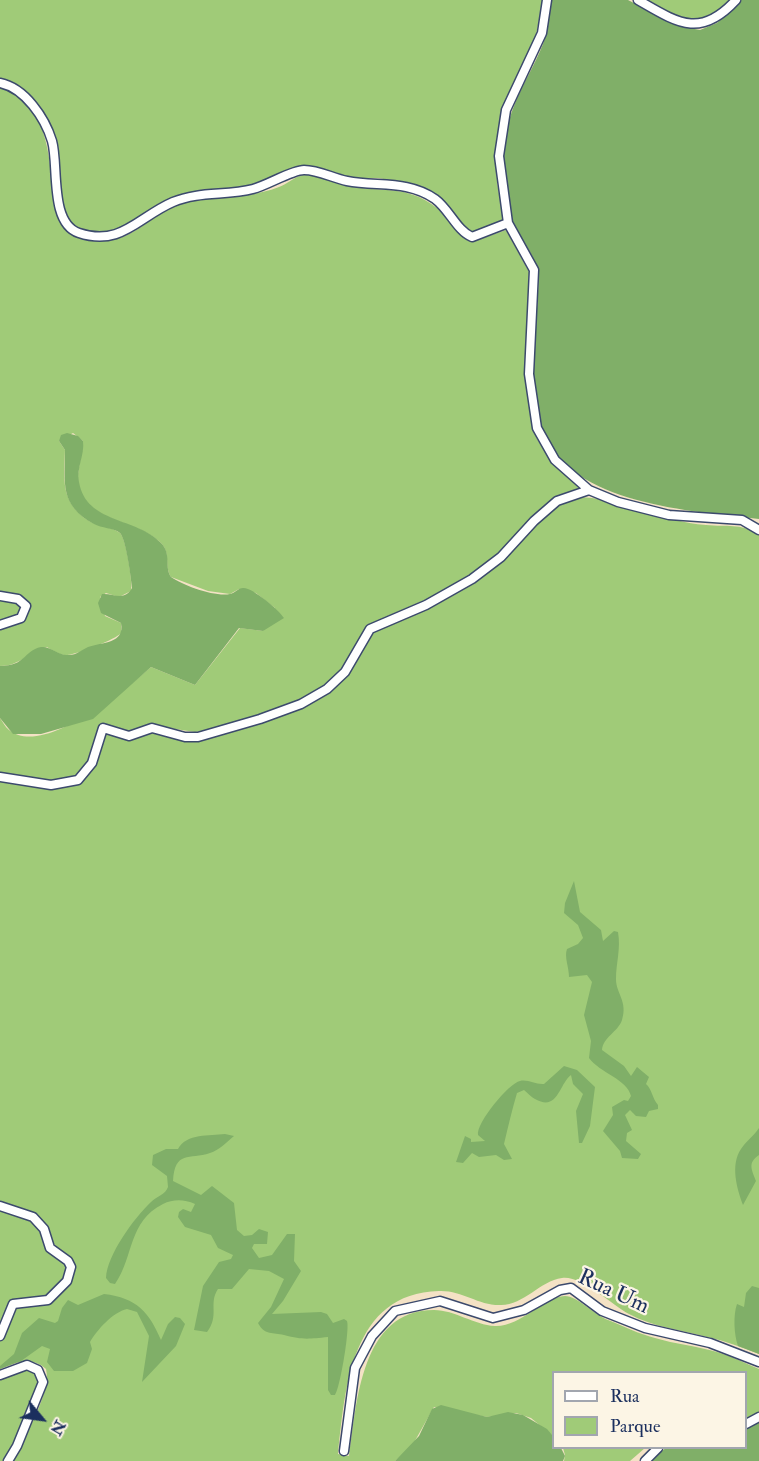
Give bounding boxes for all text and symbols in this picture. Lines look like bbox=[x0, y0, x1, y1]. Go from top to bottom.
street label: Rua Um bbox=[573, 1265, 653, 1321]
legend bbox=[552, 1371, 747, 1449]
text: Rua bbox=[610, 1385, 639, 1408]
north arrow bbox=[12, 1389, 72, 1449]
text: Parque bbox=[610, 1415, 660, 1438]
text: N bbox=[46, 1417, 70, 1439]

